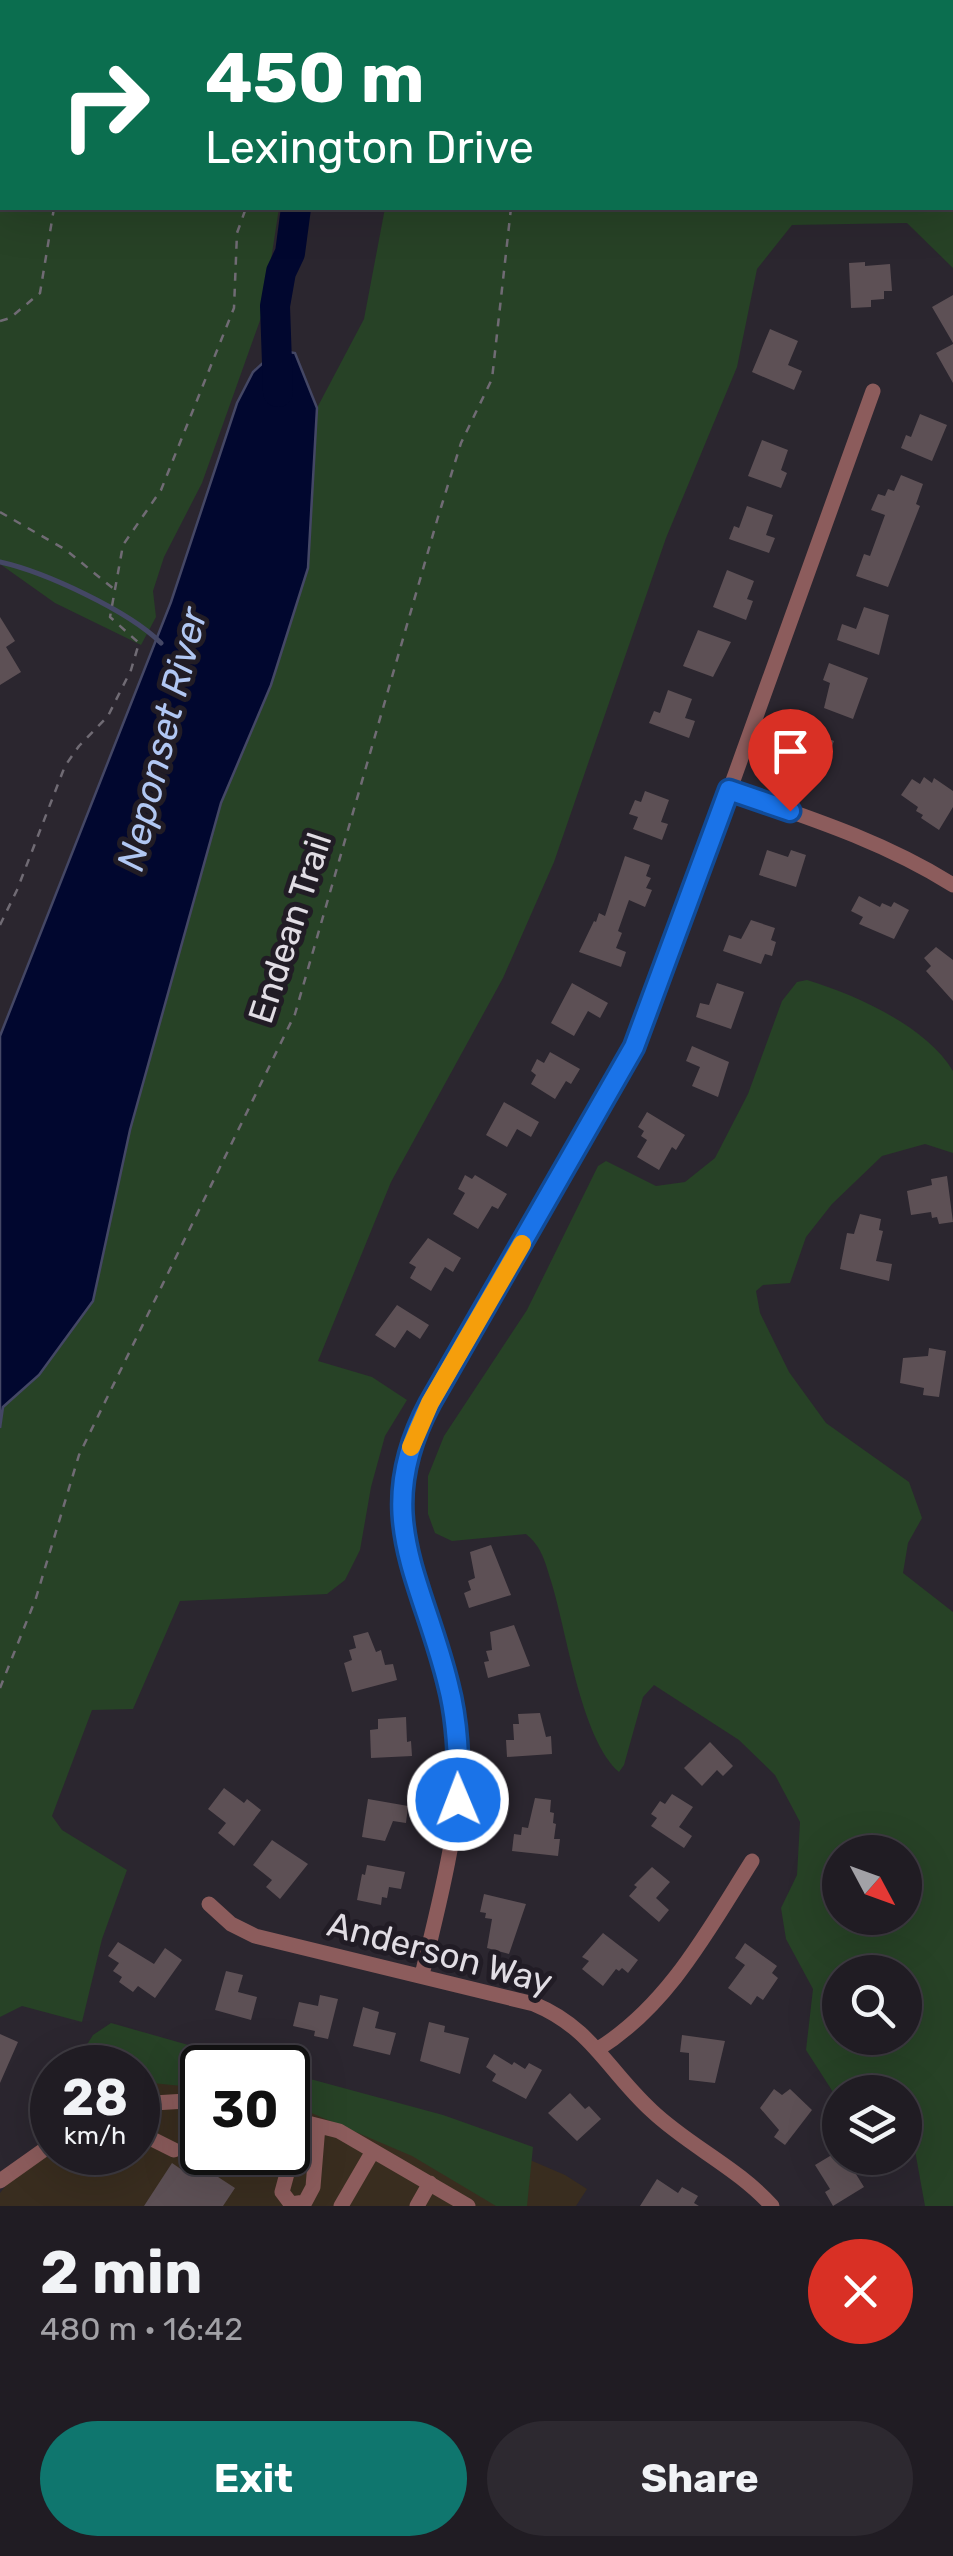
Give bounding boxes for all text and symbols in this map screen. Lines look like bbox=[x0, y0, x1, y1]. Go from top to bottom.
text: 450 m bbox=[205, 37, 425, 120]
icon: right bbox=[40, 40, 170, 170]
text: Lexington Drive bbox=[205, 121, 534, 174]
water label: Neponset River bbox=[107, 601, 217, 875]
pin bbox=[748, 709, 833, 812]
icon: arrive bbox=[763, 724, 818, 779]
street label: Endean Trail bbox=[239, 827, 341, 1029]
position arrow bbox=[406, 1748, 510, 1852]
north arrow bbox=[822, 1835, 922, 1935]
map controls bbox=[822, 1835, 922, 2175]
street label: Anderson Way bbox=[323, 1903, 557, 2003]
button: search bbox=[822, 1955, 922, 2055]
speed limit sign: 30 bbox=[180, 2045, 310, 2175]
text: 28 bbox=[62, 2068, 128, 2128]
button: layers bbox=[822, 2075, 922, 2175]
text: km/h bbox=[64, 2121, 126, 2150]
text: 2 min bbox=[40, 2237, 202, 2308]
button: close bbox=[808, 2239, 913, 2344]
text: 480 m · 16:42 bbox=[40, 2310, 243, 2348]
button: Exit bbox=[40, 2421, 467, 2536]
button: Share bbox=[487, 2421, 913, 2536]

